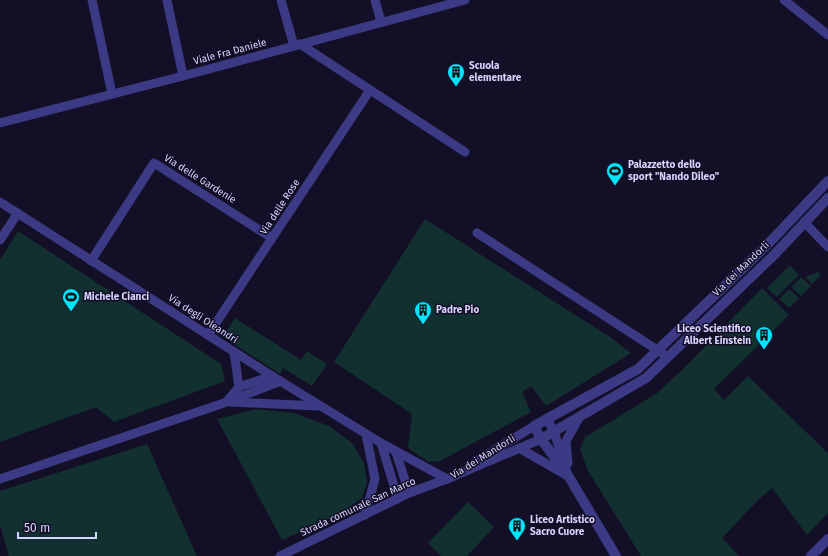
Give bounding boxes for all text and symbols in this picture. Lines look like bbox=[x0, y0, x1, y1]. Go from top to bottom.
street label: Viale Fra Daniele bbox=[192, 36, 268, 68]
place label: Scuola elementare bbox=[469, 60, 522, 84]
building icon: Scuola elementare bbox=[446, 62, 466, 87]
street label: Via delle Gardenie bbox=[162, 152, 238, 206]
place label: Palazzetto dello sport "Nando Dileo" bbox=[628, 159, 719, 183]
sports icon: Palazzetto dello sport "Nando Dileo" bbox=[605, 161, 625, 186]
street label: Via delle Rose bbox=[258, 177, 302, 237]
street label: Via dei Mandorli bbox=[710, 239, 772, 299]
sports icon: Michele Cianci bbox=[61, 287, 81, 312]
place label: Michele Cianci bbox=[84, 291, 149, 303]
street label: Via degli Oleandri bbox=[166, 292, 240, 346]
building icon: Padre Pio bbox=[413, 300, 433, 325]
place label: Padre Pio bbox=[436, 304, 479, 316]
place label: Liceo Scientifico Albert Einstein bbox=[677, 323, 751, 347]
building icon: Liceo Scientifico Albert Einstein bbox=[754, 325, 774, 350]
street label: Via dei Mandorli bbox=[448, 432, 518, 482]
street label: Strada comunale San Marco bbox=[299, 475, 418, 539]
scale bar bbox=[18, 514, 96, 540]
place label: Liceo Artistico Sacro Cuore bbox=[530, 514, 595, 538]
building icon: Liceo Artistico Sacro Cuore bbox=[507, 516, 527, 541]
text: 50 m bbox=[24, 521, 50, 535]

